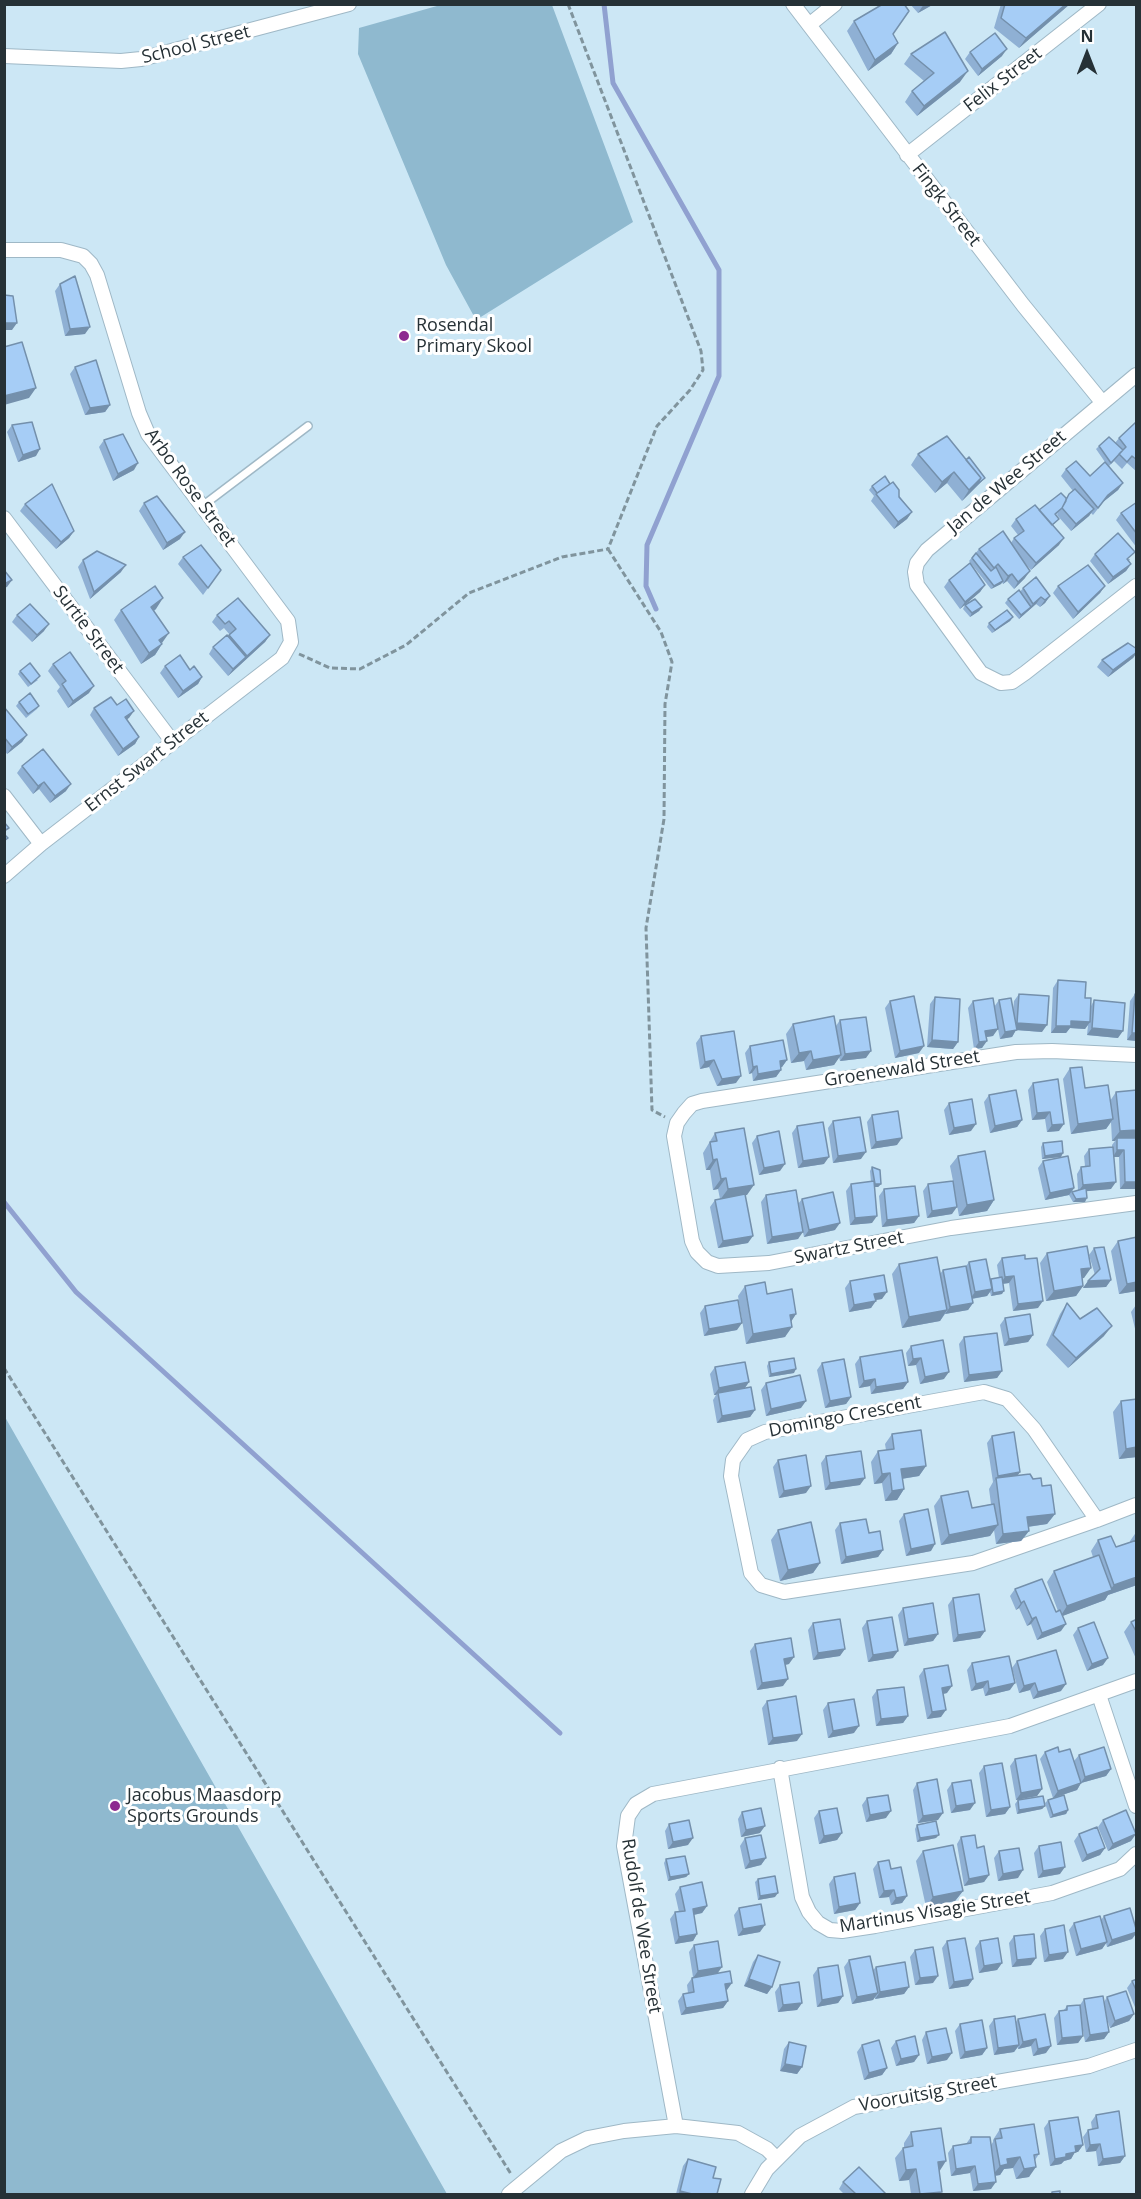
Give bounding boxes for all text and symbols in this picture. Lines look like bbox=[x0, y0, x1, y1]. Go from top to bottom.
street label: School Street bbox=[140, 21, 252, 69]
north arrow bbox=[1057, 24, 1117, 84]
text: N bbox=[1080, 25, 1094, 47]
street label: Felix Street bbox=[960, 43, 1046, 117]
street label: Fingk Street bbox=[907, 159, 985, 251]
place label: Rosendal Primary Skool bbox=[416, 315, 532, 358]
marker: Rosendal Primary Skool bbox=[397, 329, 411, 343]
street label: Arbo Rose Street bbox=[140, 425, 240, 551]
street label: Jan de Wee Street bbox=[943, 426, 1071, 538]
street label: Surtie Street bbox=[48, 582, 128, 678]
street label: Ernst Swart Street bbox=[81, 707, 213, 817]
street label: Groenewald Street bbox=[823, 1046, 981, 1092]
street label: Swartz Street bbox=[792, 1227, 906, 1269]
street label: Domingo Crescent bbox=[767, 1392, 923, 1442]
place label: Jacobus Maasdorp Sports Grounds bbox=[127, 1785, 282, 1828]
marker: Jacobus Maasdorp Sports Grounds bbox=[108, 1799, 122, 1813]
street label: Rudolf de Wee Street bbox=[617, 1837, 665, 2015]
street label: Martinus Visagie Street bbox=[838, 1886, 1032, 1938]
street label: Vooruitsig Street bbox=[857, 2071, 999, 2117]

